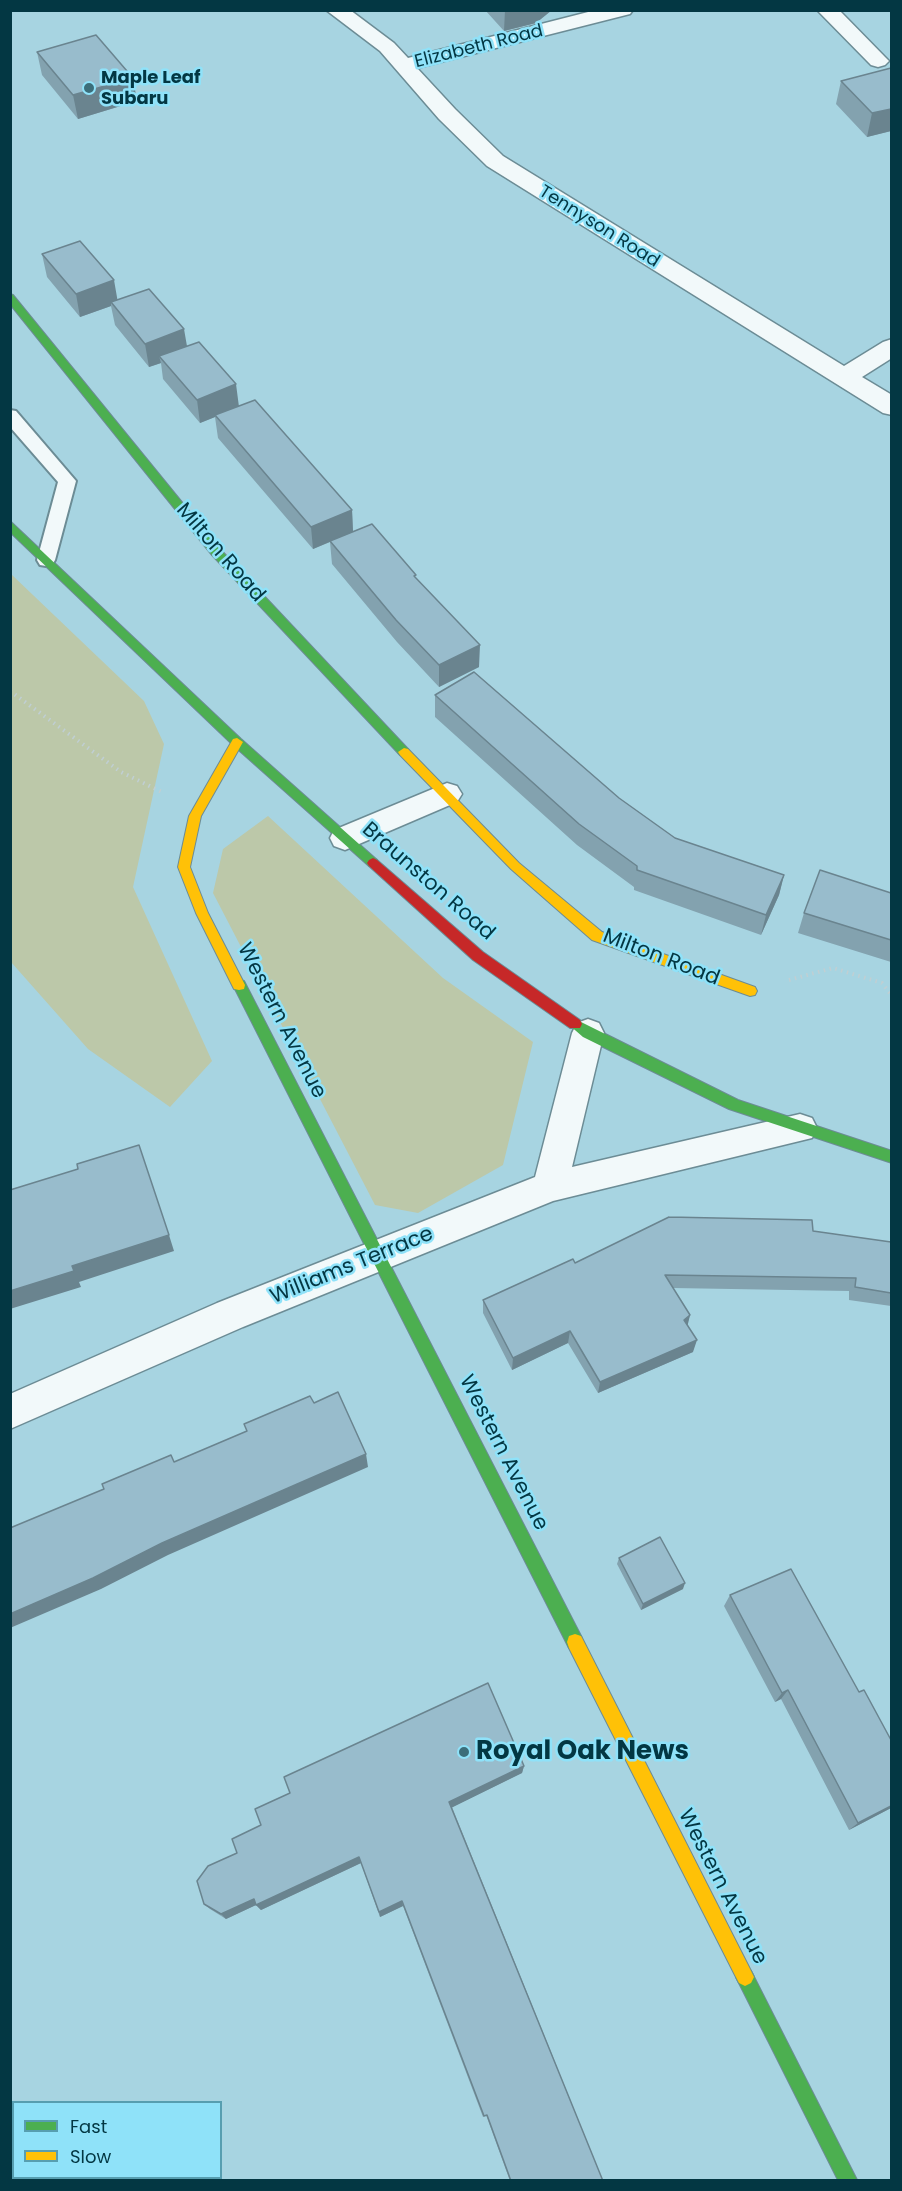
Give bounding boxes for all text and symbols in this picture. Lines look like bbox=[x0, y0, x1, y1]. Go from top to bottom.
street label: Elizabeth Road bbox=[413, 21, 545, 73]
place label: Maple Leaf Subaru bbox=[101, 67, 201, 110]
marker: Maple Leaf Subaru bbox=[82, 81, 96, 95]
street label: Tennyson Road bbox=[535, 181, 663, 273]
street label: Milton Road bbox=[170, 498, 270, 608]
street label: Braunston Road bbox=[357, 818, 499, 946]
street label: Milton Road bbox=[599, 924, 723, 992]
street label: Western Avenue bbox=[231, 939, 331, 1103]
street label: Williams Terrace bbox=[267, 1222, 437, 1310]
street label: Western Avenue bbox=[453, 1371, 553, 1535]
place label: Royal Oak News bbox=[476, 1736, 689, 1768]
marker: Royal Oak News bbox=[457, 1745, 471, 1759]
street label: Western Avenue bbox=[672, 1805, 772, 1969]
legend bbox=[12, 2101, 222, 2179]
text: Fast bbox=[70, 2114, 107, 2139]
text: Slow bbox=[70, 2144, 111, 2169]

